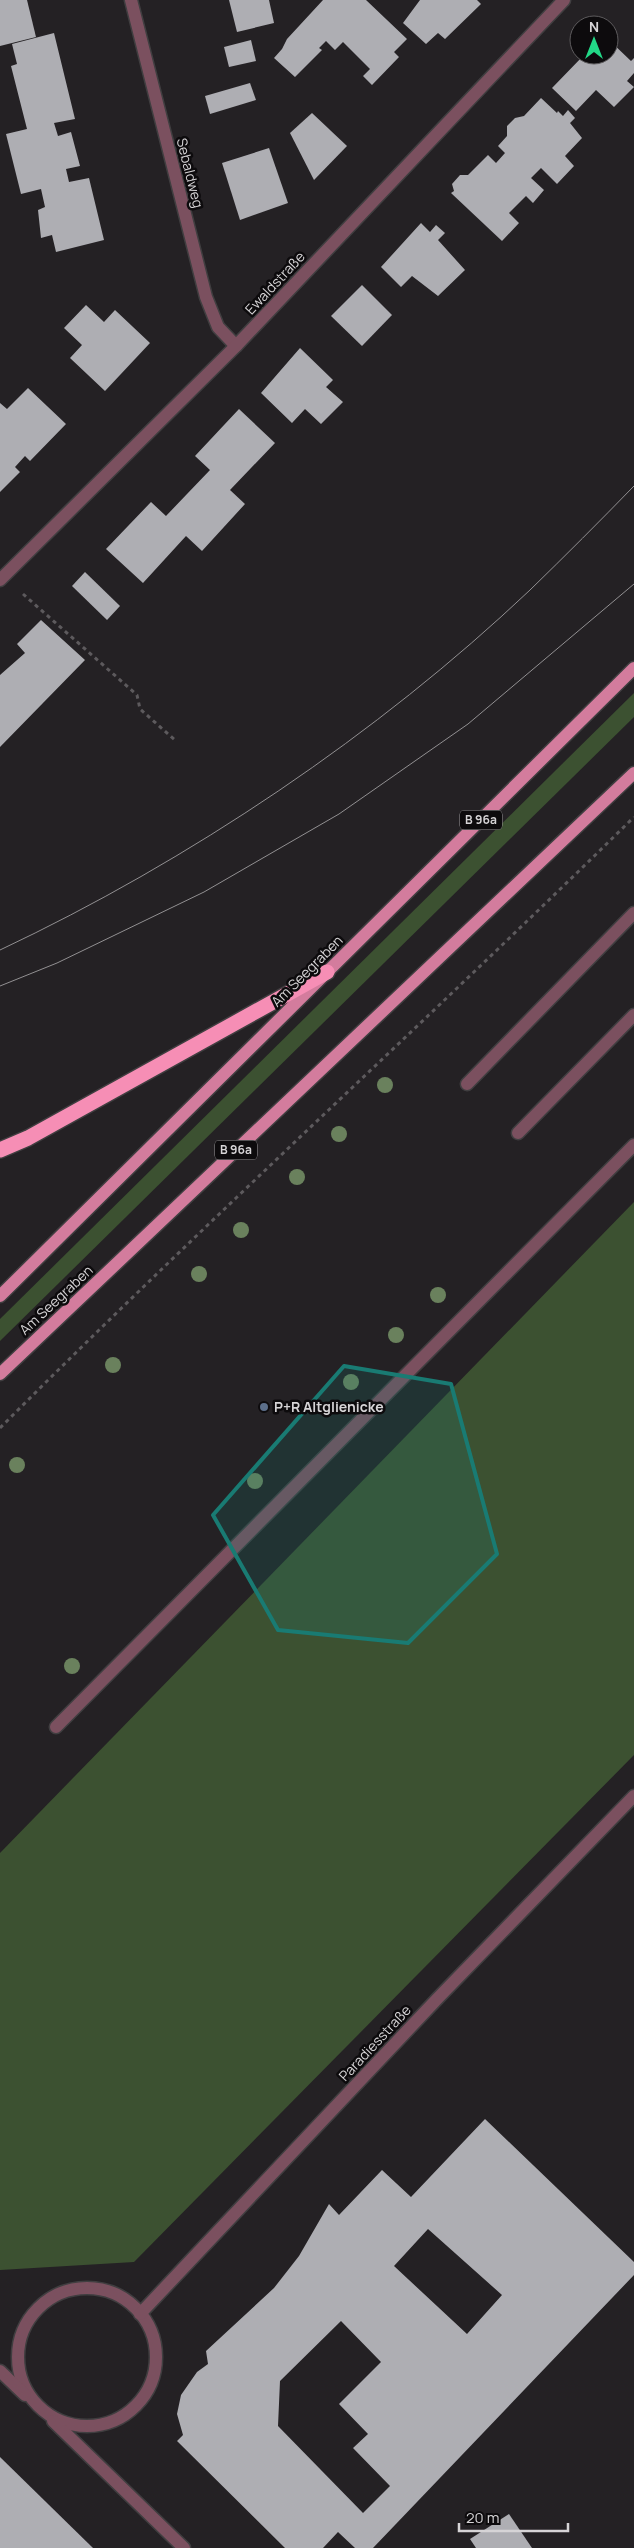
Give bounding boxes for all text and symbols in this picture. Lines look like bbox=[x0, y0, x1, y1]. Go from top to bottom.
north arrow bbox=[569, 15, 619, 65]
text: N bbox=[589, 17, 599, 36]
street label: Sebaldweg bbox=[173, 136, 208, 210]
street label: Ewaldstraße bbox=[241, 247, 309, 318]
road number: B 96a bbox=[460, 810, 502, 830]
street label: Am Seegraben bbox=[267, 931, 347, 1011]
road number: B 96a bbox=[215, 1140, 257, 1160]
street label: Am Seegraben bbox=[15, 1261, 96, 1339]
place label: P+R Altglienicke bbox=[274, 1397, 384, 1416]
marker: P+R Altglienicke bbox=[258, 1401, 270, 1413]
street label: Paradiesstraße bbox=[334, 2000, 415, 2085]
scale bar bbox=[459, 2500, 568, 2532]
text: 20 m bbox=[466, 2507, 499, 2528]

